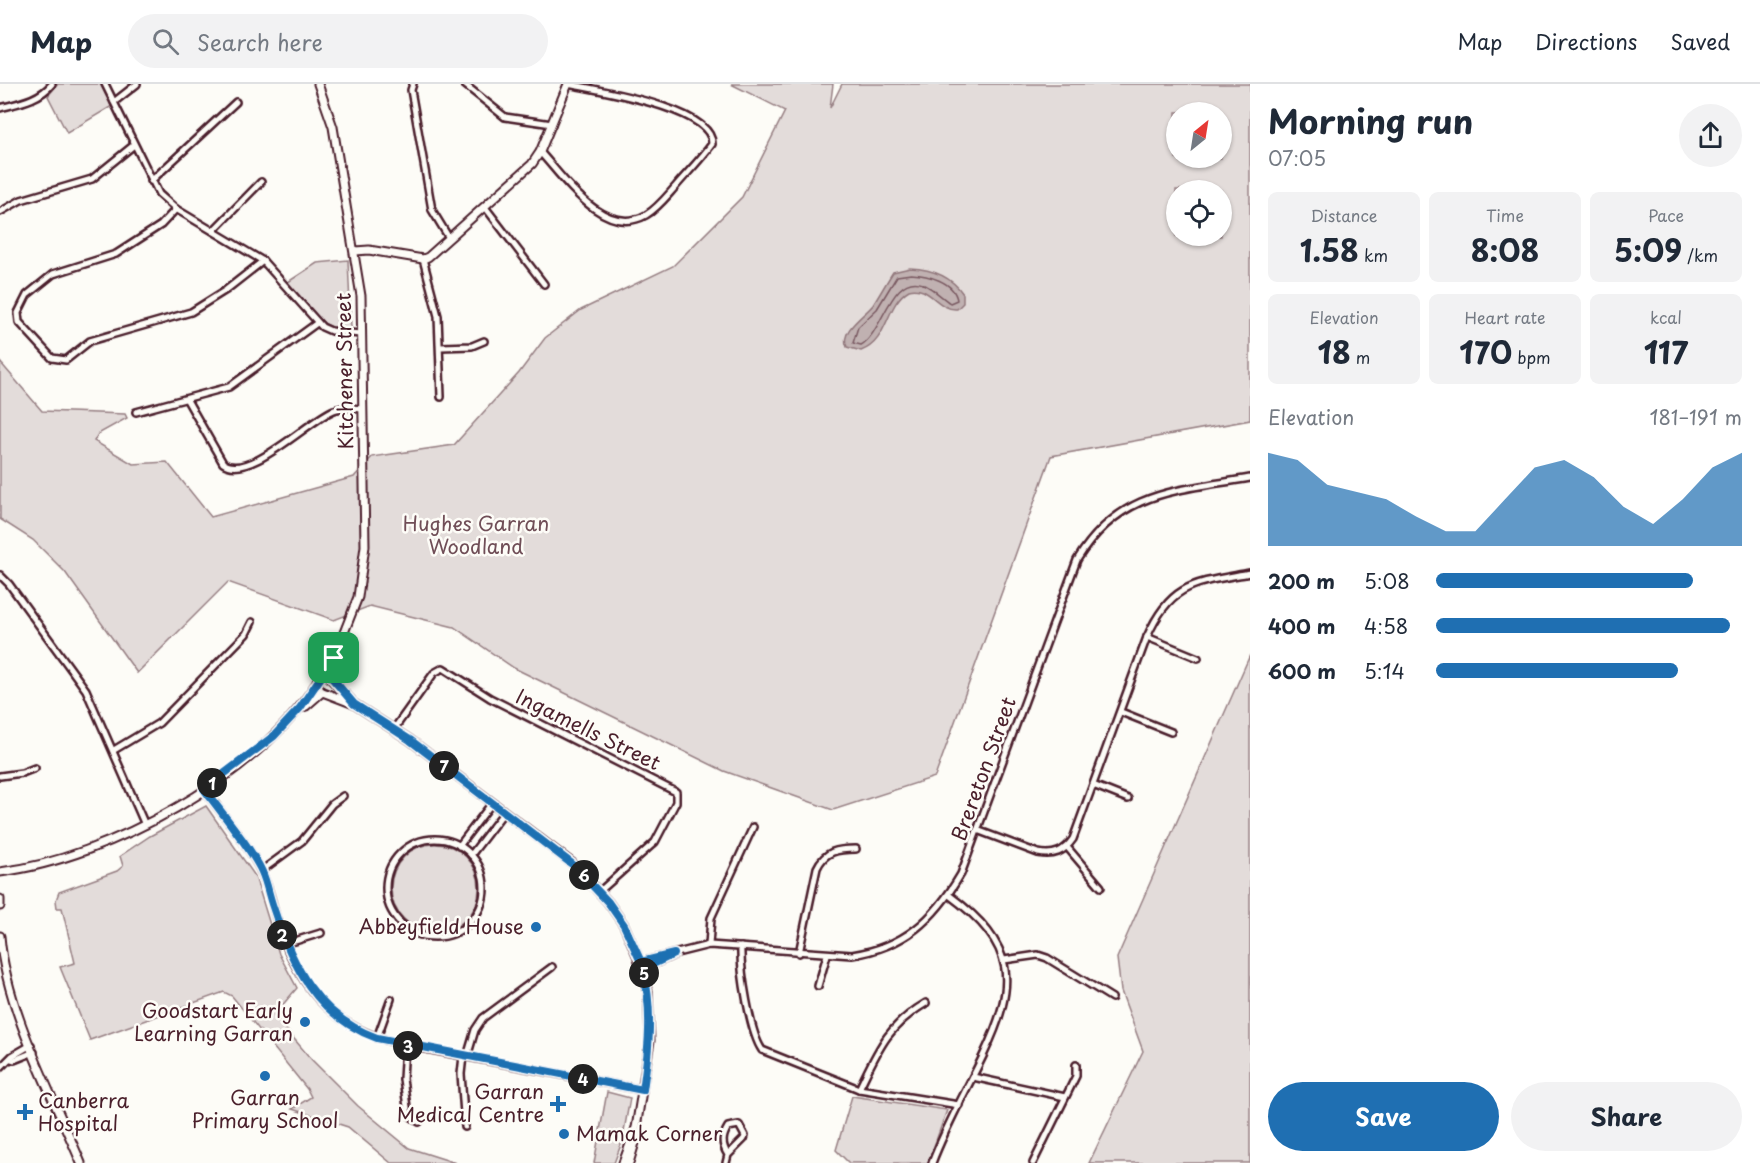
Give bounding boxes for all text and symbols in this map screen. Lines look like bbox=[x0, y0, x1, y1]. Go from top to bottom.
search box bbox=[128, 14, 548, 68]
text: Map bbox=[30, 20, 92, 63]
icon: search bbox=[149, 25, 182, 58]
text: Search here bbox=[197, 25, 323, 58]
text: Map bbox=[1457, 25, 1502, 57]
text: Directions bbox=[1535, 25, 1637, 57]
text: Saved bbox=[1670, 25, 1730, 57]
text: Morning run bbox=[1268, 95, 1473, 145]
north arrow bbox=[1166, 102, 1232, 168]
map controls bbox=[1166, 102, 1232, 246]
button: share bbox=[1679, 104, 1742, 167]
text: 07:05 bbox=[1268, 143, 1326, 173]
button: locate bbox=[1166, 180, 1232, 246]
text: Distance bbox=[1310, 203, 1378, 227]
text: Time bbox=[1486, 203, 1524, 227]
text: Pace bbox=[1648, 203, 1684, 227]
text: 1.58 bbox=[1300, 227, 1359, 272]
text: 8:08 bbox=[1471, 227, 1539, 272]
text: 5:09 bbox=[1614, 227, 1682, 272]
text: km bbox=[1359, 243, 1388, 267]
text: /km bbox=[1682, 243, 1718, 267]
street label: Kitchener Street bbox=[328, 292, 360, 450]
text: Elevation bbox=[1309, 305, 1379, 329]
text: Heart rate bbox=[1465, 305, 1545, 329]
text: kcal bbox=[1650, 305, 1682, 329]
text: 18 bbox=[1318, 329, 1351, 374]
text: 170 bbox=[1459, 329, 1512, 374]
text: 117 bbox=[1644, 329, 1688, 374]
text: m bbox=[1351, 345, 1370, 369]
text: bpm bbox=[1512, 345, 1551, 369]
text: Elevation bbox=[1268, 402, 1354, 432]
text: 181–191 m bbox=[1650, 402, 1742, 432]
park label: Hughes Garran Woodland bbox=[403, 508, 549, 561]
text: 200 m bbox=[1268, 566, 1335, 596]
text: 5:08 bbox=[1364, 566, 1410, 596]
text: 400 m bbox=[1268, 611, 1336, 641]
text: 4:58 bbox=[1364, 611, 1408, 641]
pin bbox=[308, 632, 359, 683]
icon: arrive bbox=[317, 641, 350, 674]
text: 600 m bbox=[1268, 656, 1336, 686]
text: 5:14 bbox=[1364, 656, 1405, 686]
street label: Ingamells Street bbox=[511, 681, 666, 777]
street label: Brereton Street bbox=[943, 693, 1023, 845]
pin: 7 bbox=[429, 751, 459, 781]
text: 7 bbox=[439, 754, 449, 778]
pin: 1 bbox=[197, 768, 227, 798]
text: 1 bbox=[208, 771, 216, 795]
pin: 6 bbox=[569, 860, 599, 890]
text: 6 bbox=[578, 863, 590, 887]
place label: Abbeyfield House bbox=[359, 911, 524, 941]
pin: 2 bbox=[267, 920, 297, 950]
marker: Abbeyfield House bbox=[529, 920, 543, 934]
text: 2 bbox=[276, 923, 288, 947]
pin: 5 bbox=[629, 958, 659, 988]
text: 5 bbox=[639, 961, 649, 985]
place label: Goodstart Early Learning Garran bbox=[134, 995, 293, 1048]
marker: Goodstart Early Learning Garran bbox=[298, 1015, 312, 1029]
pin: 3 bbox=[393, 1031, 423, 1061]
text: 3 bbox=[403, 1034, 413, 1058]
pin: 4 bbox=[568, 1064, 598, 1094]
text: 4 bbox=[578, 1067, 588, 1091]
marker: Garran Primary School bbox=[258, 1069, 272, 1083]
place label: Garran Medical Centre bbox=[397, 1076, 544, 1129]
place label: Garran Primary School bbox=[191, 1082, 339, 1135]
button: Save bbox=[1268, 1082, 1499, 1151]
button: Share bbox=[1511, 1082, 1742, 1151]
place label: Canberra Hospital bbox=[38, 1085, 130, 1138]
marker: Garran Medical Centre bbox=[549, 1095, 567, 1113]
marker: Canberra Hospital bbox=[16, 1103, 34, 1121]
place label: Mamak Corner bbox=[576, 1118, 723, 1148]
marker: Mamak Corner bbox=[557, 1127, 571, 1141]

